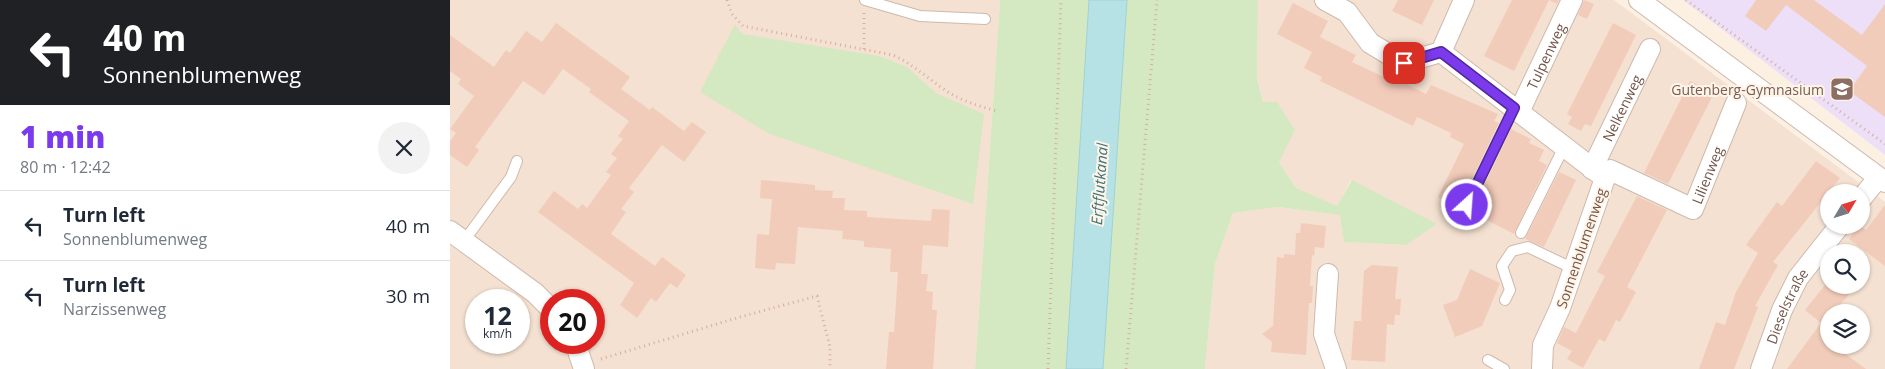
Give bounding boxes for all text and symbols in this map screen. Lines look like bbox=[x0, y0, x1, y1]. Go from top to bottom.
text: 40 m bbox=[103, 14, 186, 61]
street label: Tulpenweg bbox=[1522, 19, 1570, 92]
icon: left bbox=[20, 20, 85, 85]
pin bbox=[1383, 42, 1425, 84]
icon: arrive bbox=[1390, 49, 1418, 77]
text: Sonnenblumenweg bbox=[103, 59, 301, 89]
street label: Nelkenweg bbox=[1597, 71, 1646, 144]
school or university icon: Gutenberg-Gymnasium bbox=[1829, 76, 1855, 102]
place label: Gutenberg-Gymnasium bbox=[1671, 80, 1824, 99]
text: 1 min bbox=[20, 116, 105, 157]
button: close bbox=[378, 122, 430, 174]
water label: Erftflutkanal bbox=[1086, 141, 1112, 226]
street label: Lilienweg bbox=[1687, 143, 1727, 207]
text: 80 m · 12:42 bbox=[20, 156, 111, 178]
position arrow bbox=[1440, 178, 1492, 230]
north arrow bbox=[1820, 184, 1870, 234]
map controls bbox=[1820, 184, 1870, 354]
street label: Sonnenblumenweg bbox=[1551, 185, 1611, 311]
text: Turn left bbox=[63, 202, 145, 228]
icon: left bbox=[20, 212, 48, 240]
text: 40 m bbox=[386, 213, 430, 239]
text: Sonnenblumenweg bbox=[63, 228, 207, 250]
button: search bbox=[1820, 244, 1870, 294]
street label: Dieselstraße bbox=[1761, 264, 1812, 346]
text: Turn left bbox=[63, 272, 145, 298]
icon: left bbox=[20, 282, 48, 310]
text: 30 m bbox=[386, 283, 430, 309]
speed limit sign: 20 bbox=[540, 289, 605, 354]
text: Narzissenweg bbox=[63, 298, 166, 320]
text: 12 bbox=[483, 298, 512, 332]
button: layers bbox=[1820, 304, 1870, 354]
text: km/h bbox=[483, 325, 512, 342]

